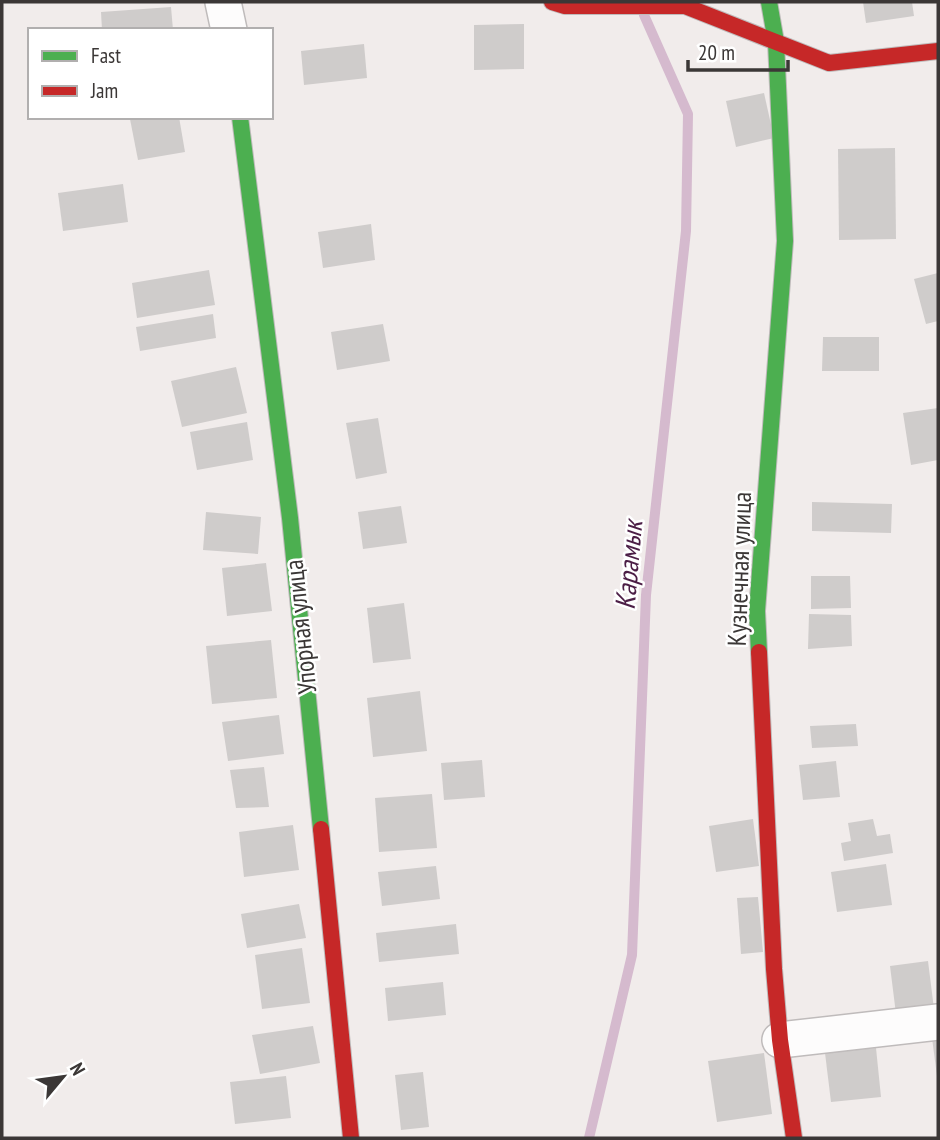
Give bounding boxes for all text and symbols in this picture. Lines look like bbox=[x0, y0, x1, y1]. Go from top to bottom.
legend bbox=[28, 28, 273, 119]
scale bar bbox=[688, 28, 788, 72]
text: 20 m bbox=[698, 39, 735, 66]
text: Fast bbox=[91, 42, 121, 69]
text: Jam bbox=[90, 77, 118, 104]
street label: Кузнечная улица bbox=[720, 491, 758, 647]
water label: Карамык bbox=[606, 516, 651, 611]
street label: Упорная улица bbox=[277, 558, 323, 696]
north arrow bbox=[28, 1042, 98, 1112]
text: N bbox=[65, 1058, 91, 1079]

